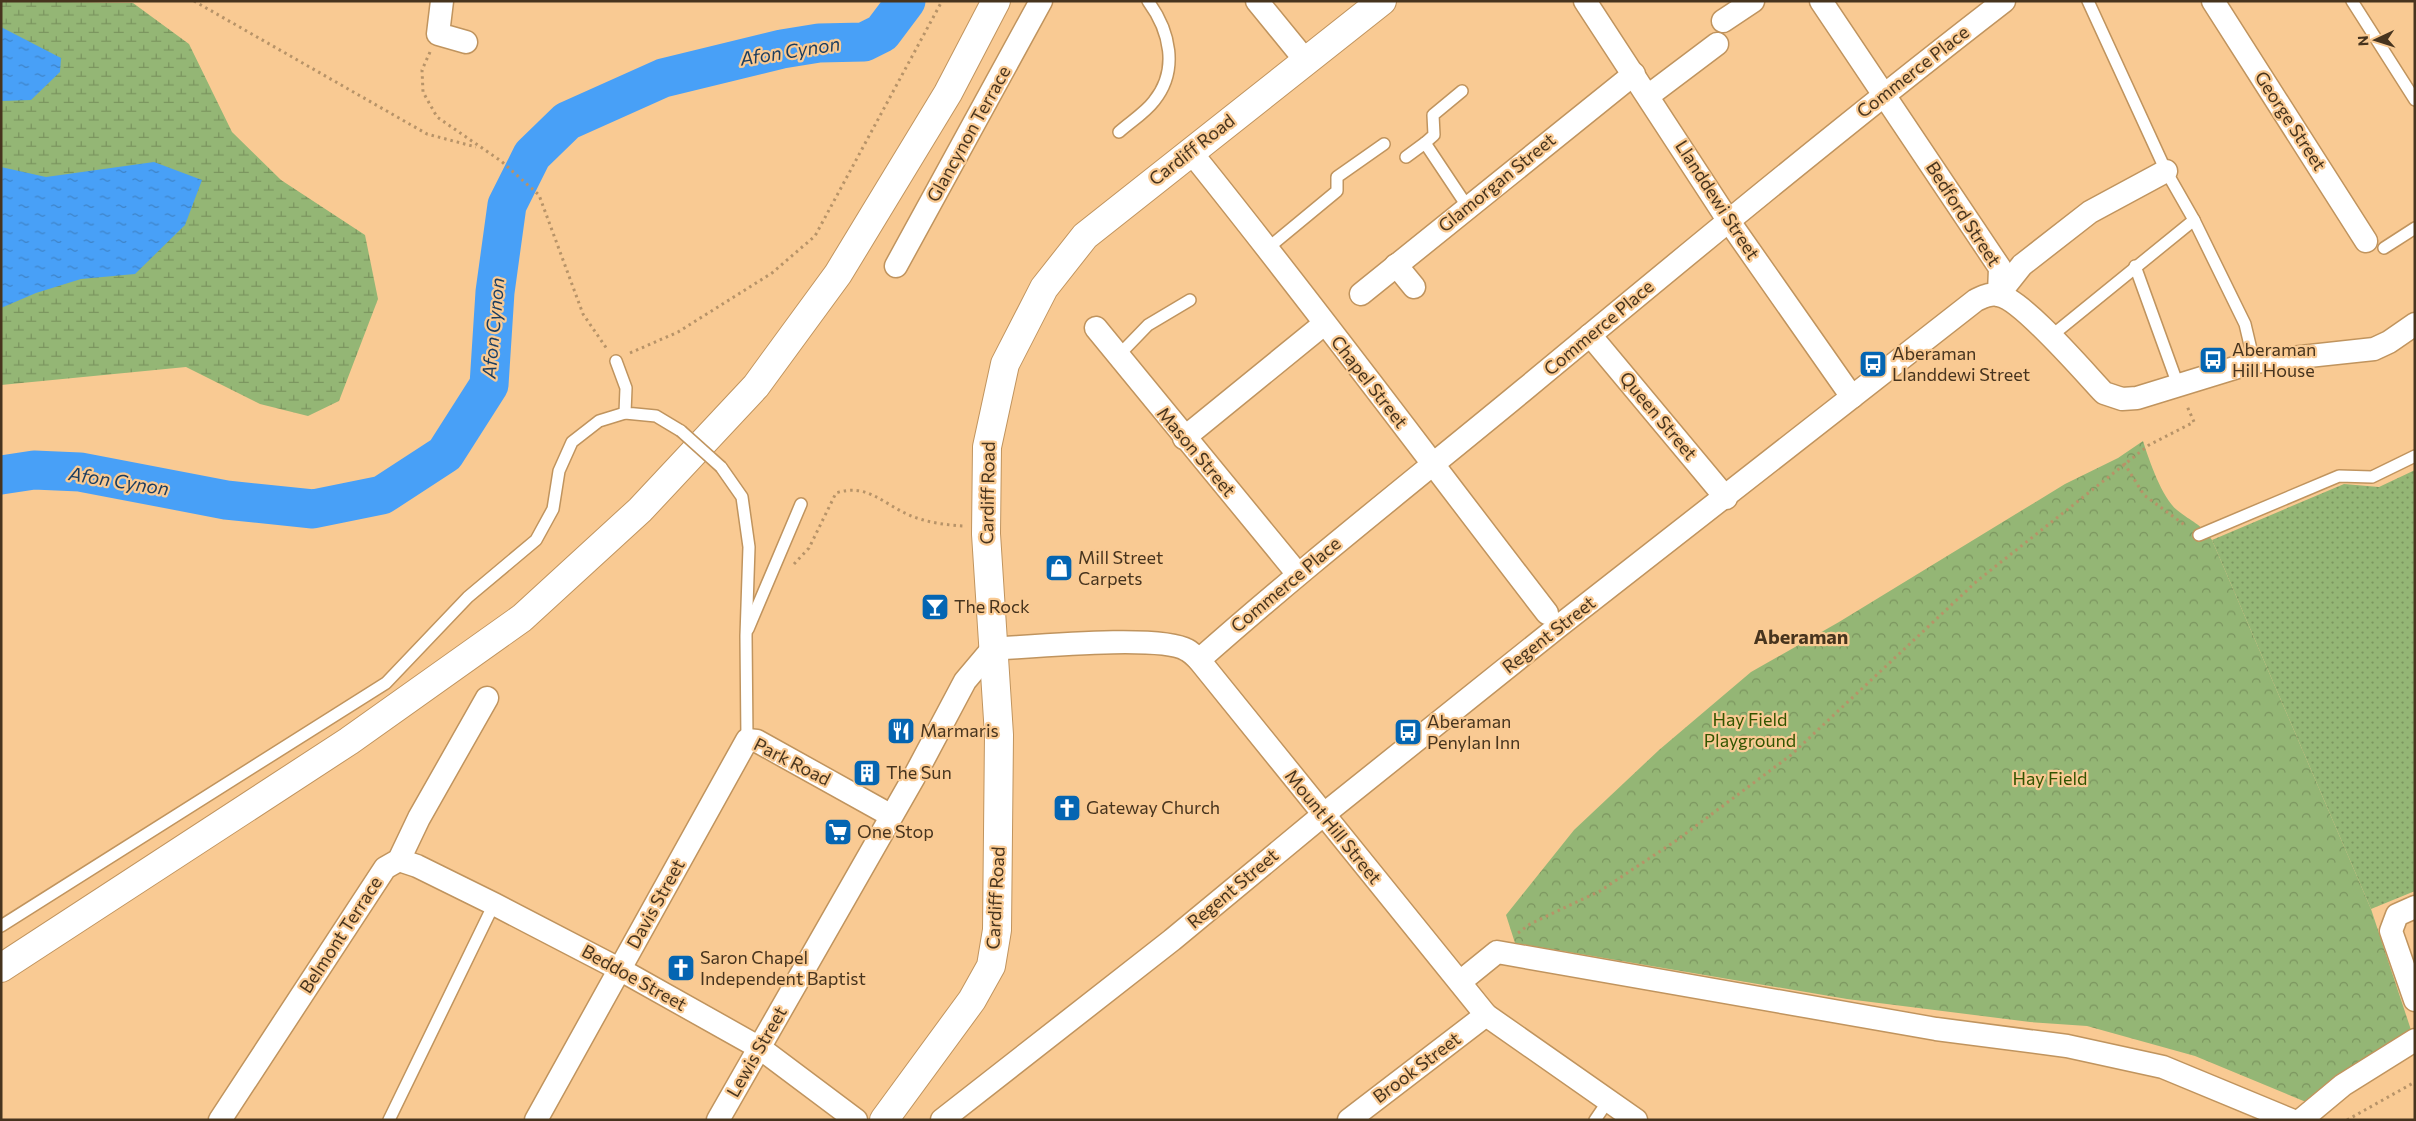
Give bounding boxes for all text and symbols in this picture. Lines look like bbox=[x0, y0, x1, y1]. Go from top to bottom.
north arrow bbox=[2351, 15, 2401, 65]
street label: Commerce Place bbox=[1852, 21, 1973, 122]
water label: Afon Cynon bbox=[737, 31, 842, 70]
text: N bbox=[2354, 35, 2371, 47]
street label: Glancynon Terrace bbox=[922, 62, 1015, 205]
street label: George Street bbox=[2251, 67, 2331, 174]
street label: Cardiff Road bbox=[1144, 109, 1239, 190]
street label: Glamorgan Street bbox=[1433, 128, 1559, 236]
street label: Llanddewi Street bbox=[1671, 136, 1765, 263]
street label: Bedford Street bbox=[1922, 157, 2006, 270]
street label: Commerce Place bbox=[1539, 275, 1658, 380]
water label: Afon Cynon bbox=[477, 277, 508, 380]
street label: Chapel Street bbox=[1327, 331, 1413, 432]
place label: Aberaman Hill House bbox=[2232, 338, 2316, 381]
place label: Aberaman Llanddewi Street bbox=[1892, 342, 2030, 385]
bus stop icon: Aberaman Hill House bbox=[2198, 345, 2228, 375]
bus stop icon: Aberaman Llanddewi Street bbox=[1858, 349, 1888, 379]
street label: Queen Street bbox=[1616, 367, 1702, 464]
street label: Mason Street bbox=[1153, 402, 1241, 501]
street label: Cardiff Road bbox=[975, 441, 999, 545]
water label: Afon Cynon bbox=[66, 461, 171, 500]
street label: Commerce Place bbox=[1226, 532, 1345, 637]
place label: Mill Street Carpets bbox=[1078, 546, 1163, 589]
shop icon: Mill Street Carpets bbox=[1044, 553, 1074, 583]
street label: Regent Street bbox=[1497, 591, 1599, 677]
bar icon: The Rock bbox=[920, 592, 950, 622]
place label: The Rock bbox=[954, 595, 1030, 617]
district label: Aberaman bbox=[1754, 624, 1848, 648]
park label: Hay Field Playground bbox=[1704, 708, 1796, 751]
place label: Aberaman Penylan Inn bbox=[1427, 710, 1520, 753]
restaurant icon: Marmaris bbox=[886, 716, 916, 746]
bus stop icon: Aberaman Penylan Inn bbox=[1393, 717, 1423, 747]
place label: Marmaris bbox=[920, 719, 999, 741]
street label: Park Road bbox=[750, 732, 834, 790]
building icon: The Sun bbox=[852, 758, 882, 788]
place label: The Sun bbox=[886, 761, 952, 783]
street label: Mount Hill Street bbox=[1281, 765, 1387, 888]
park label: Hay Field bbox=[2013, 767, 2087, 789]
church icon: Gateway Church bbox=[1052, 793, 1082, 823]
place label: Gateway Church bbox=[1086, 796, 1220, 818]
supermarket icon: One Stop bbox=[823, 817, 853, 847]
place label: One Stop bbox=[857, 820, 934, 842]
street label: Regent Street bbox=[1182, 844, 1282, 933]
street label: Cardiff Road bbox=[981, 846, 1009, 950]
street label: Davis Street bbox=[622, 855, 689, 952]
street label: Belmont Terrace bbox=[294, 872, 386, 997]
street label: Beddoe Street bbox=[578, 939, 691, 1015]
place label: Saron Chapel Independent Baptist bbox=[700, 946, 866, 989]
church icon: Saron Chapel Independent Baptist bbox=[666, 953, 696, 983]
street label: Lewis Street bbox=[721, 1002, 791, 1101]
street label: Brook Street bbox=[1368, 1027, 1465, 1107]

